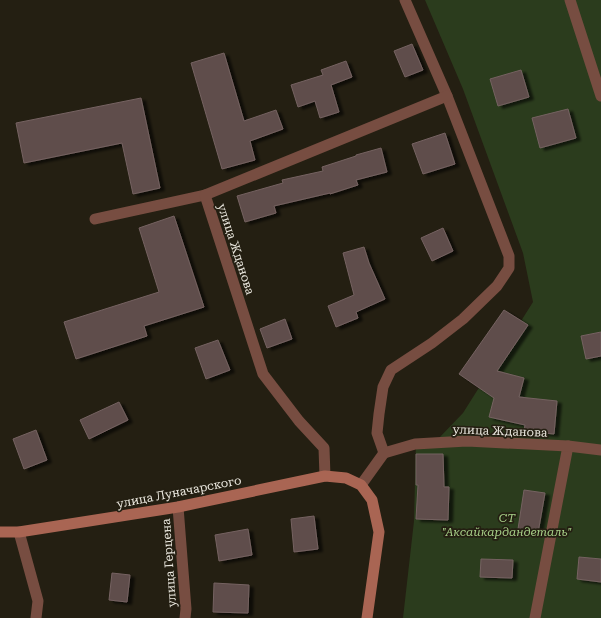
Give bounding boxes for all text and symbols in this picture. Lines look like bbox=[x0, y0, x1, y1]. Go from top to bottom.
street label: улица Жданова bbox=[215, 202, 257, 297]
street label: улица Жданова bbox=[452, 422, 548, 440]
street label: улица Луначарского bbox=[116, 473, 242, 511]
park label: СТ "Аксайкардандеталь" bbox=[442, 511, 572, 539]
street label: улица Герцена bbox=[159, 518, 179, 608]

